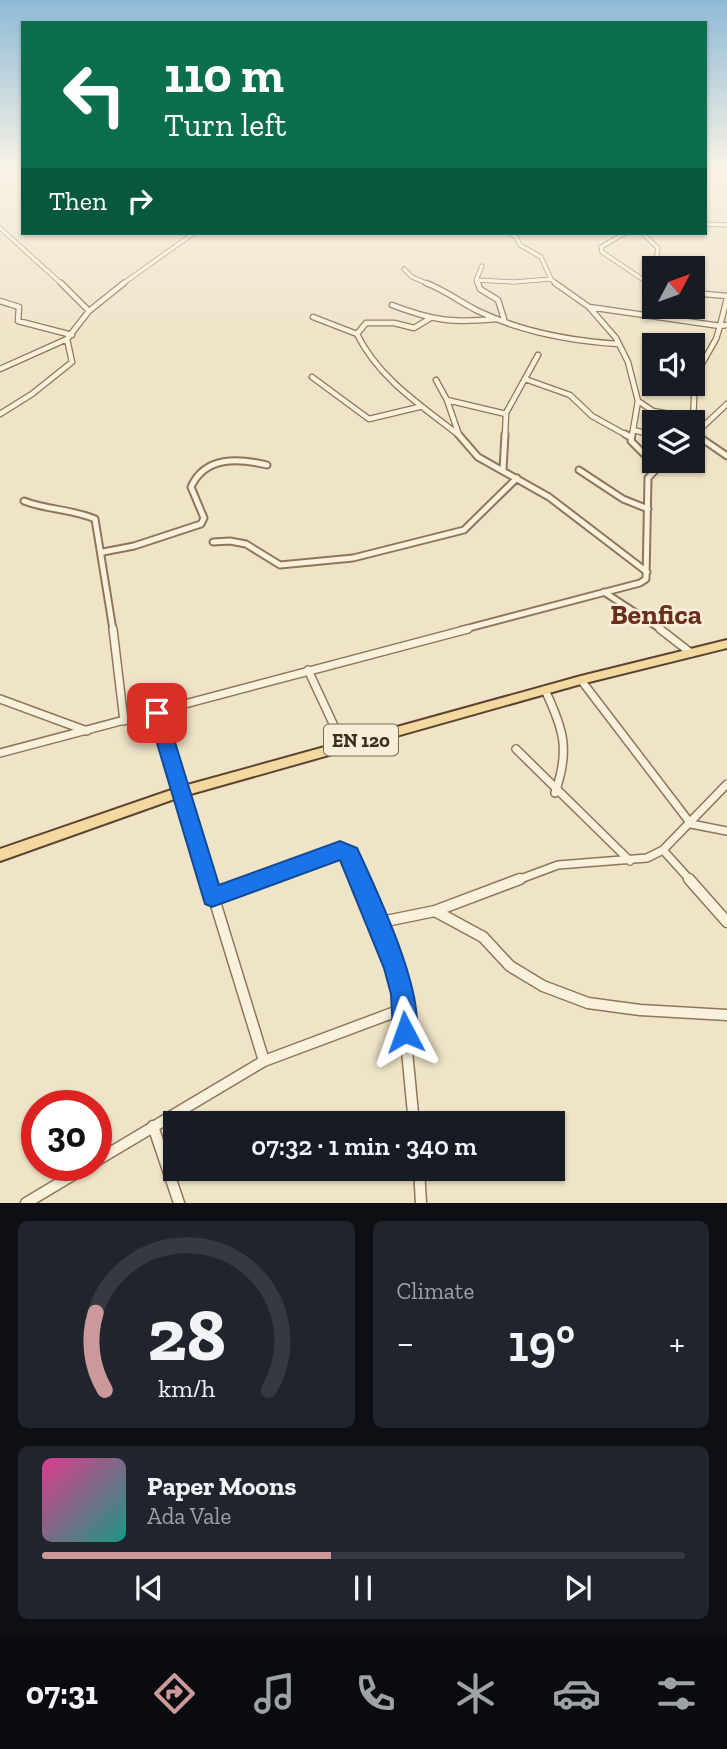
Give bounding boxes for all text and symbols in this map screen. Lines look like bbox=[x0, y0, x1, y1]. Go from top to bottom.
text: 110 m bbox=[164, 46, 284, 105]
icon: left bbox=[49, 49, 140, 140]
text: Turn left bbox=[164, 106, 286, 144]
icon: right bbox=[121, 182, 159, 220]
text: Then bbox=[49, 185, 107, 217]
north arrow bbox=[642, 256, 705, 318]
map controls bbox=[642, 256, 705, 473]
button: sound bbox=[642, 333, 705, 396]
button: layers bbox=[642, 410, 705, 473]
district label: Benfica bbox=[610, 598, 702, 631]
pin bbox=[127, 683, 187, 743]
icon: arrive bbox=[138, 694, 176, 732]
road number: EN 120 bbox=[324, 724, 398, 755]
position arrow bbox=[368, 995, 442, 1069]
speed limit sign: 30 bbox=[21, 1090, 112, 1181]
text: 07:32 · 1 min · 340 m bbox=[251, 1130, 477, 1162]
text: Climate bbox=[397, 1277, 474, 1305]
text: 28 bbox=[147, 1292, 225, 1380]
text: 19° bbox=[508, 1312, 575, 1374]
text: − bbox=[397, 1320, 414, 1366]
text: + bbox=[669, 1320, 685, 1366]
text: km/h bbox=[158, 1373, 215, 1403]
text: Paper Moons bbox=[147, 1470, 296, 1502]
text: Ada Vale bbox=[147, 1502, 231, 1530]
icon: previous bbox=[130, 1569, 168, 1607]
icon: pause bbox=[344, 1569, 382, 1607]
icon: next bbox=[559, 1569, 597, 1607]
icon: directions bbox=[150, 1669, 199, 1718]
icon: music bbox=[250, 1669, 299, 1718]
icon: phone bbox=[351, 1669, 400, 1718]
icon: climate bbox=[451, 1669, 500, 1718]
icon: car bbox=[552, 1669, 601, 1718]
icon: filters bbox=[652, 1669, 701, 1718]
text: 07:31 bbox=[26, 1674, 98, 1712]

